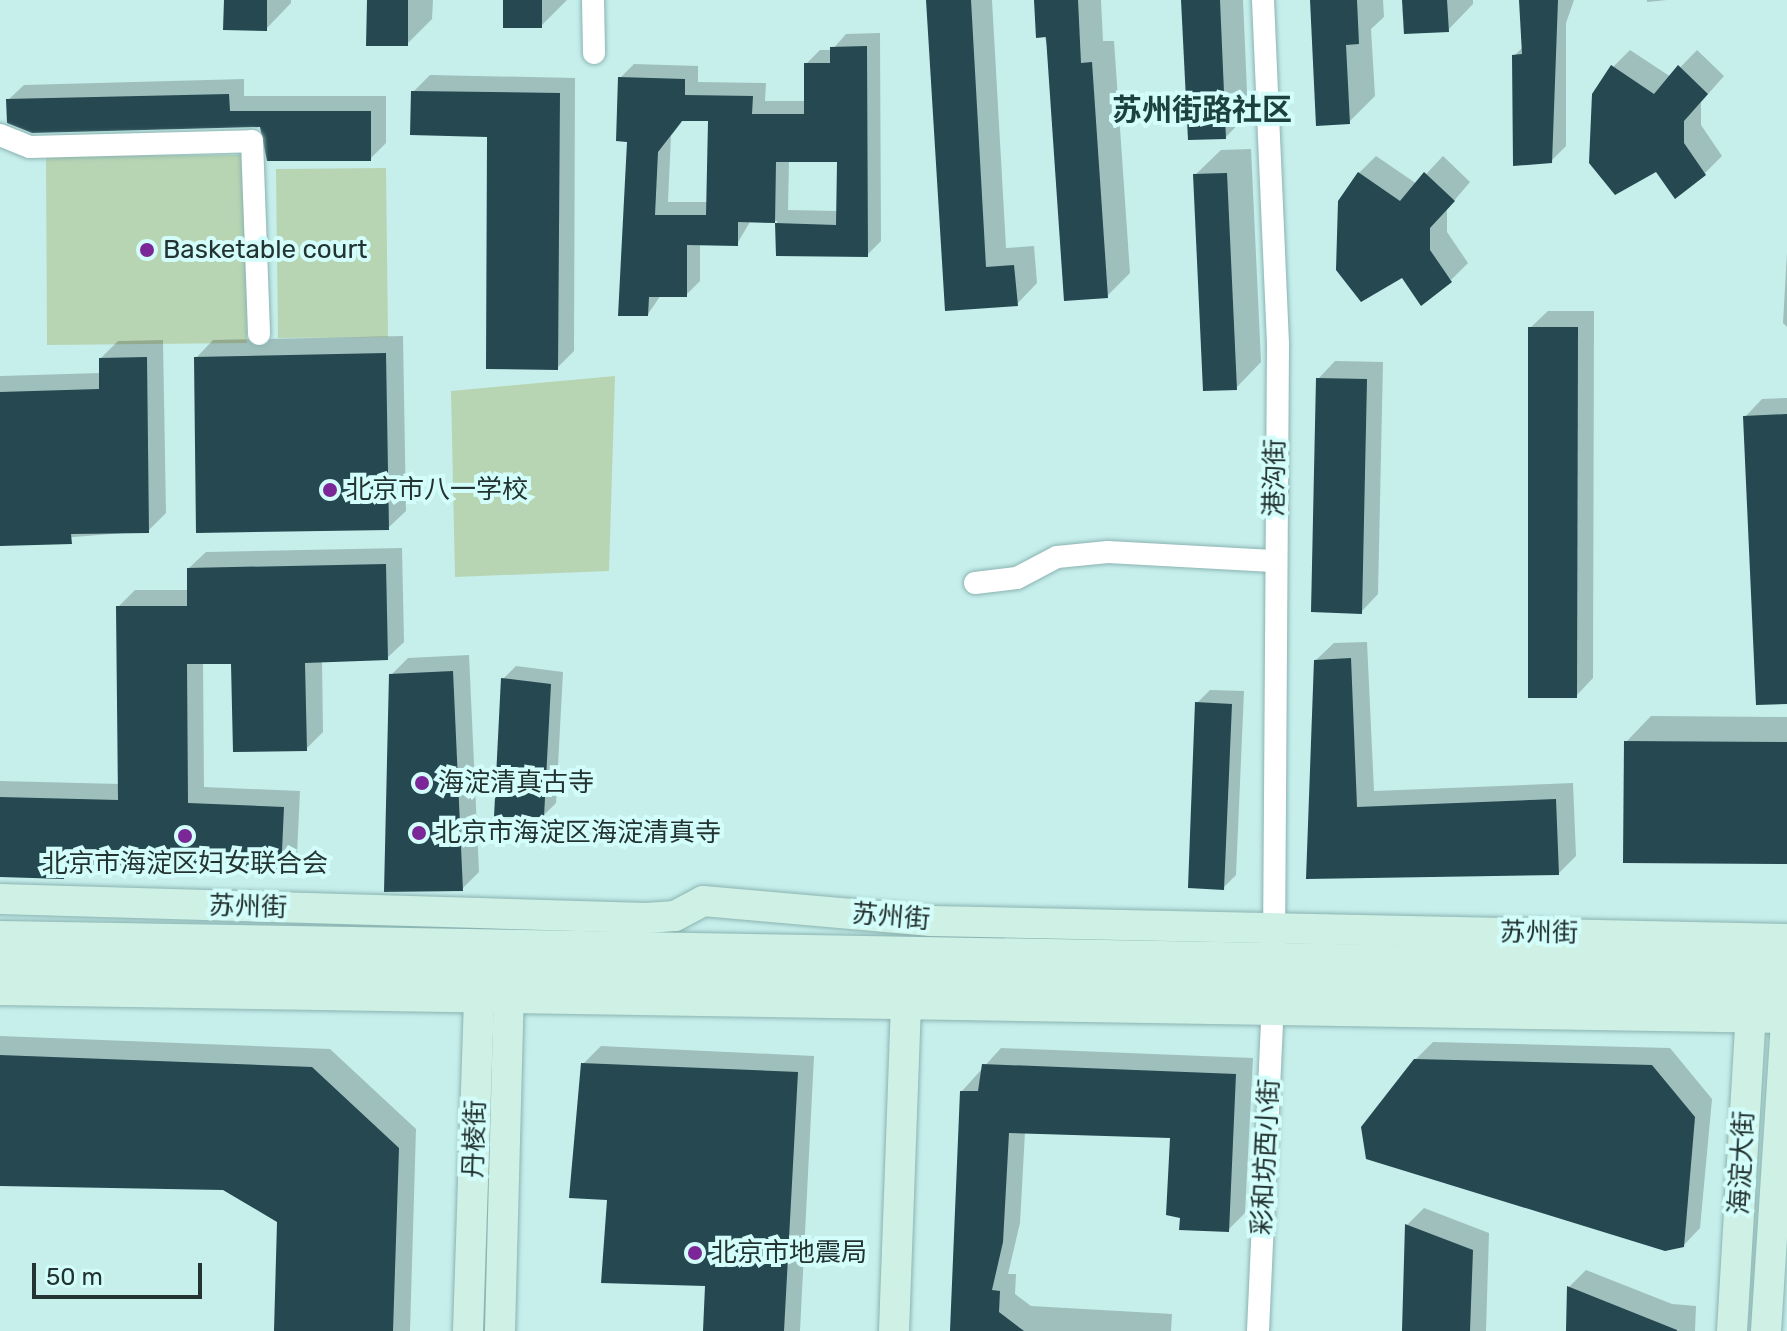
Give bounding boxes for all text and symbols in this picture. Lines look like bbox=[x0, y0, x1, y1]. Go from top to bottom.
district label: 苏州街路社区 bbox=[1112, 92, 1292, 128]
place label: Basketable court bbox=[163, 234, 367, 266]
marker: Basketable court bbox=[138, 241, 156, 259]
street label: 港沟街 bbox=[1259, 439, 1291, 517]
place label: 北京市八一学校 bbox=[346, 474, 528, 506]
marker: 北京市八一学校 bbox=[321, 481, 339, 499]
place label: 海淀清真古寺 bbox=[438, 767, 594, 799]
marker: 海淀清真古寺 bbox=[413, 774, 431, 792]
place label: 北京市海淀区海淀清真寺 bbox=[435, 817, 721, 849]
marker: 北京市海淀区海淀清真寺 bbox=[410, 824, 428, 842]
marker: 北京市海淀区妇女联合会 bbox=[176, 827, 194, 845]
place label: 北京市海淀区妇女联合会 bbox=[42, 848, 328, 880]
street label: 苏州街 bbox=[208, 890, 288, 924]
street label: 苏州街 bbox=[851, 898, 931, 936]
street label: 苏州街 bbox=[1500, 917, 1578, 949]
street label: 彩和坊西小街 bbox=[1246, 1078, 1286, 1236]
street label: 丹棱街 bbox=[458, 1099, 492, 1179]
street label: 海淀大街 bbox=[1724, 1110, 1760, 1216]
place label: 北京市地震局 bbox=[711, 1237, 867, 1269]
marker: 北京市地震局 bbox=[686, 1244, 704, 1262]
scale bar bbox=[36, 1247, 206, 1297]
text: 50 m bbox=[46, 1263, 103, 1291]

